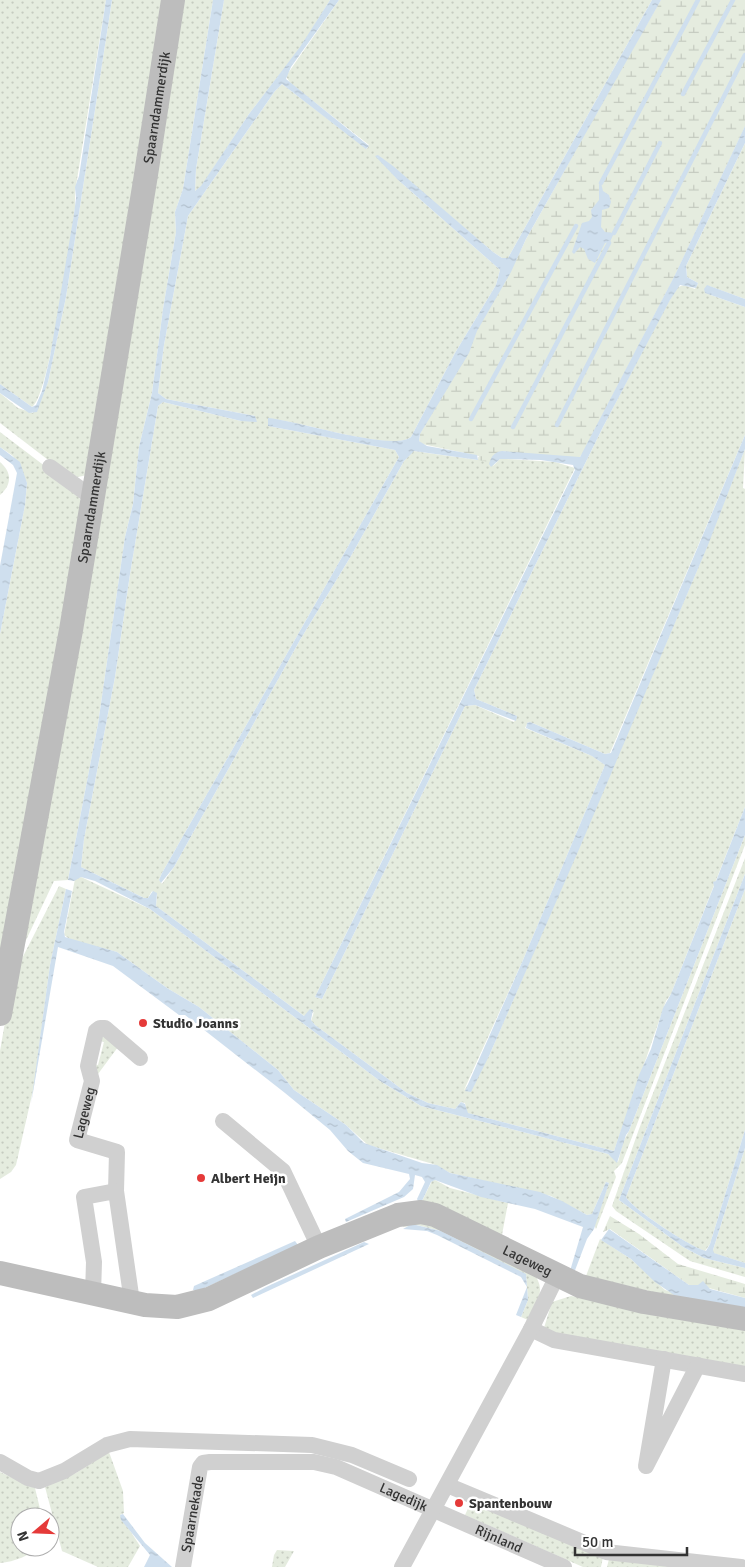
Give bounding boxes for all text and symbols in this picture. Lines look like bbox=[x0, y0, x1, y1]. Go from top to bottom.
street label: Spaarndammerdijk bbox=[139, 50, 173, 165]
street label: Spaarndammerdijk bbox=[74, 450, 109, 564]
place label: Studio Joanns bbox=[153, 1015, 238, 1032]
marker: Studio Joanns bbox=[137, 1017, 149, 1029]
street label: Lageweg bbox=[69, 1085, 99, 1140]
place label: Albert Heijn bbox=[211, 1170, 286, 1187]
marker: Albert Heijn bbox=[195, 1172, 207, 1184]
street label: Lageweg bbox=[500, 1241, 555, 1280]
street label: Spaarnekade bbox=[177, 1474, 207, 1554]
street label: Lagedijk bbox=[377, 1479, 430, 1515]
place label: Spantenbouw bbox=[469, 1495, 552, 1512]
marker: Spantenbouw bbox=[453, 1497, 465, 1509]
north arrow bbox=[10, 1507, 60, 1557]
street label: Rijnland bbox=[473, 1521, 525, 1556]
scale bar bbox=[575, 1524, 688, 1556]
text: N bbox=[14, 1529, 33, 1543]
text: 50 m bbox=[582, 1533, 613, 1551]

